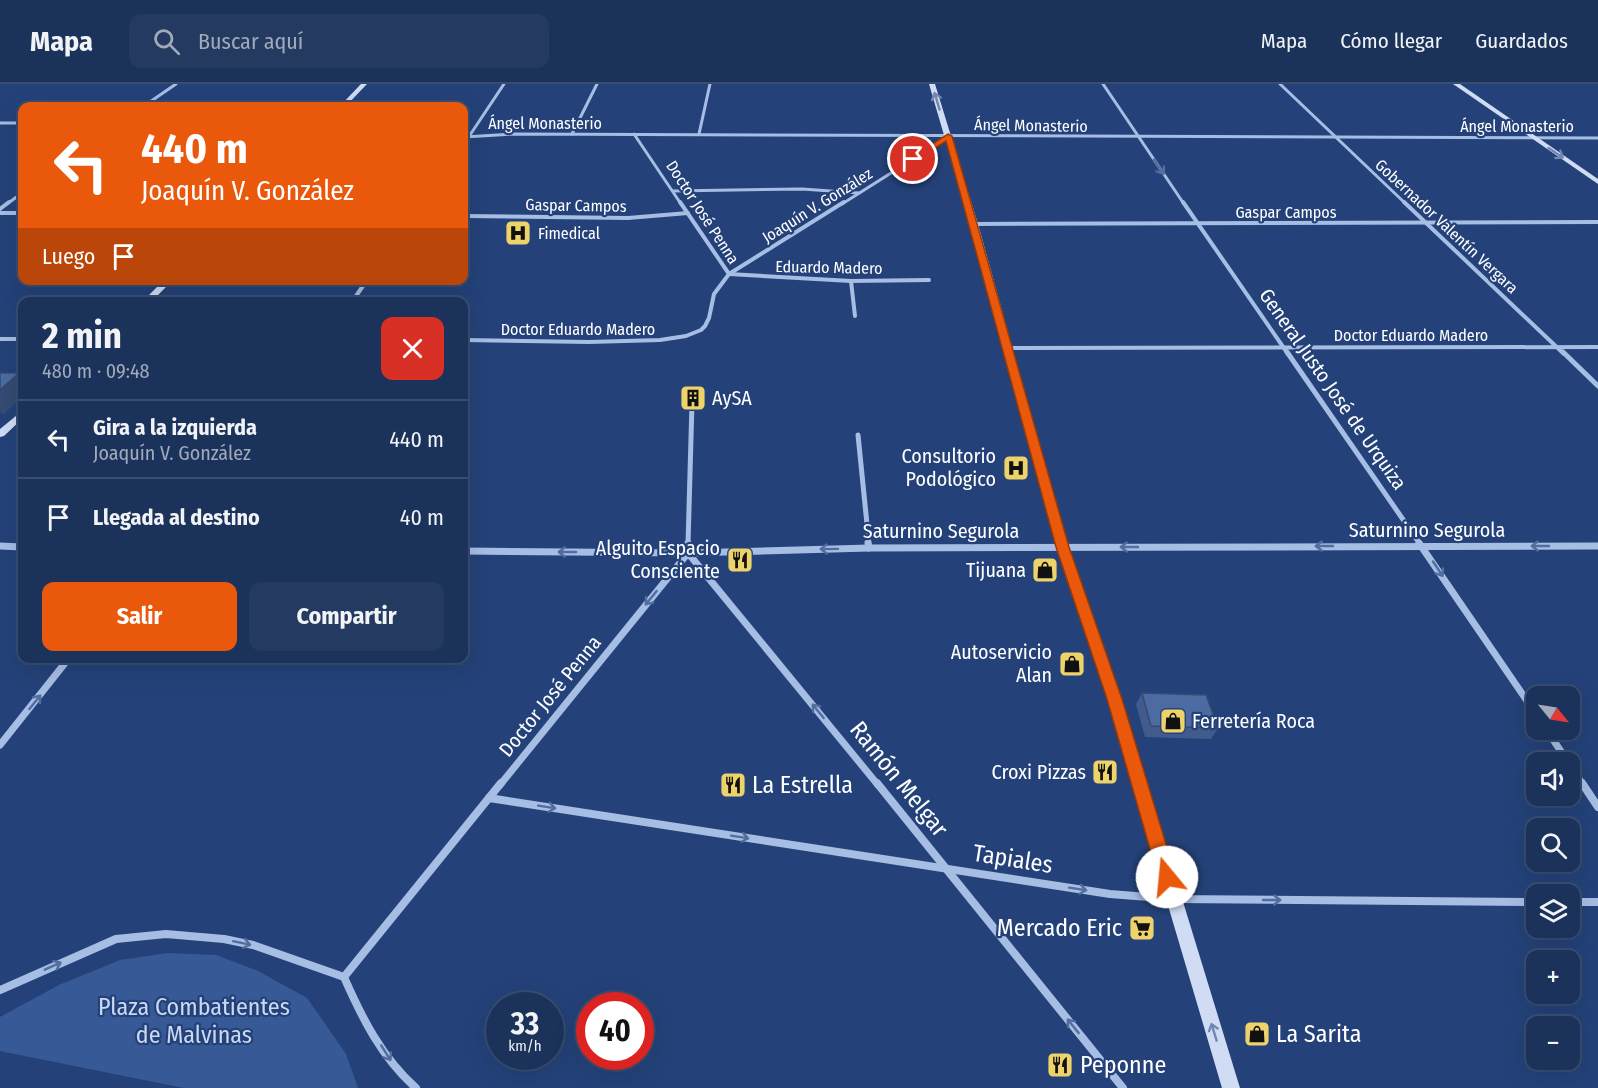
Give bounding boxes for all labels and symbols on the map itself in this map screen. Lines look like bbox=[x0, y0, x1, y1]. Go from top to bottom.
one-way arrow bbox=[931, 92, 942, 111]
street label: Ángel Monasterio bbox=[488, 114, 602, 133]
street label: Ángel Monasterio bbox=[974, 115, 1088, 136]
street label: Ángel Monasterio bbox=[1460, 117, 1574, 136]
pin bbox=[887, 133, 938, 184]
one-way arrow bbox=[1547, 147, 1563, 159]
street label: Gobernador Valentín Vergara bbox=[1371, 155, 1522, 298]
street label: Doctor José Penna bbox=[662, 157, 743, 268]
one-way arrow bbox=[1153, 159, 1165, 175]
street label: Joaquín V. González bbox=[759, 164, 876, 247]
street label: Gaspar Campos bbox=[525, 195, 627, 216]
street label: Gaspar Campos bbox=[1235, 203, 1337, 222]
hospital icon: Fimedical bbox=[503, 218, 533, 248]
place label: Fimedical bbox=[538, 224, 600, 243]
street label: Eduardo Madero bbox=[775, 257, 883, 278]
street label: General Justo José de Urquiza bbox=[1254, 284, 1412, 494]
street label: Doctor Eduardo Madero bbox=[501, 320, 655, 339]
street label: Doctor Eduardo Madero bbox=[1334, 326, 1488, 345]
building icon: AySA bbox=[678, 383, 708, 413]
place label: AySA bbox=[712, 386, 752, 410]
place label: Consultorio Podológico bbox=[902, 444, 996, 491]
hospital icon: Consultorio Podológico bbox=[1001, 453, 1031, 483]
street label: Saturnino Segurola bbox=[1349, 518, 1505, 542]
street label: Saturnino Segurola bbox=[863, 519, 1019, 543]
place label: Alguito Espacio Consciente bbox=[596, 536, 720, 583]
one-way arrow bbox=[1314, 540, 1334, 552]
one-way arrow bbox=[1530, 540, 1550, 552]
one-way arrow bbox=[1119, 541, 1139, 553]
one-way arrow bbox=[819, 543, 839, 555]
restaurant icon: Alguito Espacio Consciente bbox=[725, 545, 755, 575]
one-way arrow bbox=[557, 546, 577, 558]
shop icon: Tijuana bbox=[1030, 555, 1060, 585]
place label: Tijuana bbox=[966, 558, 1026, 582]
one-way arrow bbox=[1432, 560, 1444, 577]
one-way arrow bbox=[645, 590, 658, 606]
street label: Doctor José Penna bbox=[494, 631, 606, 761]
place label: Autoservicio Alan bbox=[951, 640, 1052, 687]
shop icon: Autoservicio Alan bbox=[1057, 649, 1087, 679]
north arrow bbox=[1526, 686, 1580, 740]
one-way arrow bbox=[28, 694, 41, 710]
one-way arrow bbox=[812, 703, 825, 719]
shop icon: Ferretería Roca bbox=[1158, 706, 1188, 736]
place label: Ferretería Roca bbox=[1192, 709, 1315, 733]
street label: Ramón Melgar bbox=[844, 716, 954, 843]
restaurant icon: Croxi Pizzas bbox=[1090, 757, 1120, 787]
place label: Croxi Pizzas bbox=[992, 760, 1086, 784]
restaurant icon: La Estrella bbox=[718, 770, 748, 800]
place label: La Estrella bbox=[752, 771, 853, 799]
one-way arrow bbox=[537, 801, 556, 812]
one-way arrow bbox=[729, 831, 749, 842]
street label: Tapiales bbox=[971, 839, 1055, 879]
position arrow bbox=[1135, 845, 1199, 909]
one-way arrow bbox=[1067, 883, 1087, 894]
one-way arrow bbox=[1262, 894, 1282, 906]
supermarket icon: Mercado Eric bbox=[1127, 913, 1157, 943]
place label: Mercado Eric bbox=[997, 914, 1122, 942]
one-way arrow bbox=[232, 937, 251, 949]
one-way arrow bbox=[44, 960, 62, 971]
speed limit sign: 40 bbox=[576, 992, 654, 1070]
park label: Plaza Combatientes de Malvinas bbox=[98, 993, 290, 1049]
one-way arrow bbox=[1066, 1019, 1080, 1034]
shop icon: La Sarita bbox=[1242, 1019, 1272, 1049]
place label: La Sarita bbox=[1276, 1020, 1361, 1048]
one-way arrow bbox=[1208, 1023, 1219, 1042]
one-way arrow bbox=[381, 1044, 393, 1061]
restaurant icon: Peponne bbox=[1045, 1050, 1075, 1080]
place label: Peponne bbox=[1080, 1051, 1166, 1079]

